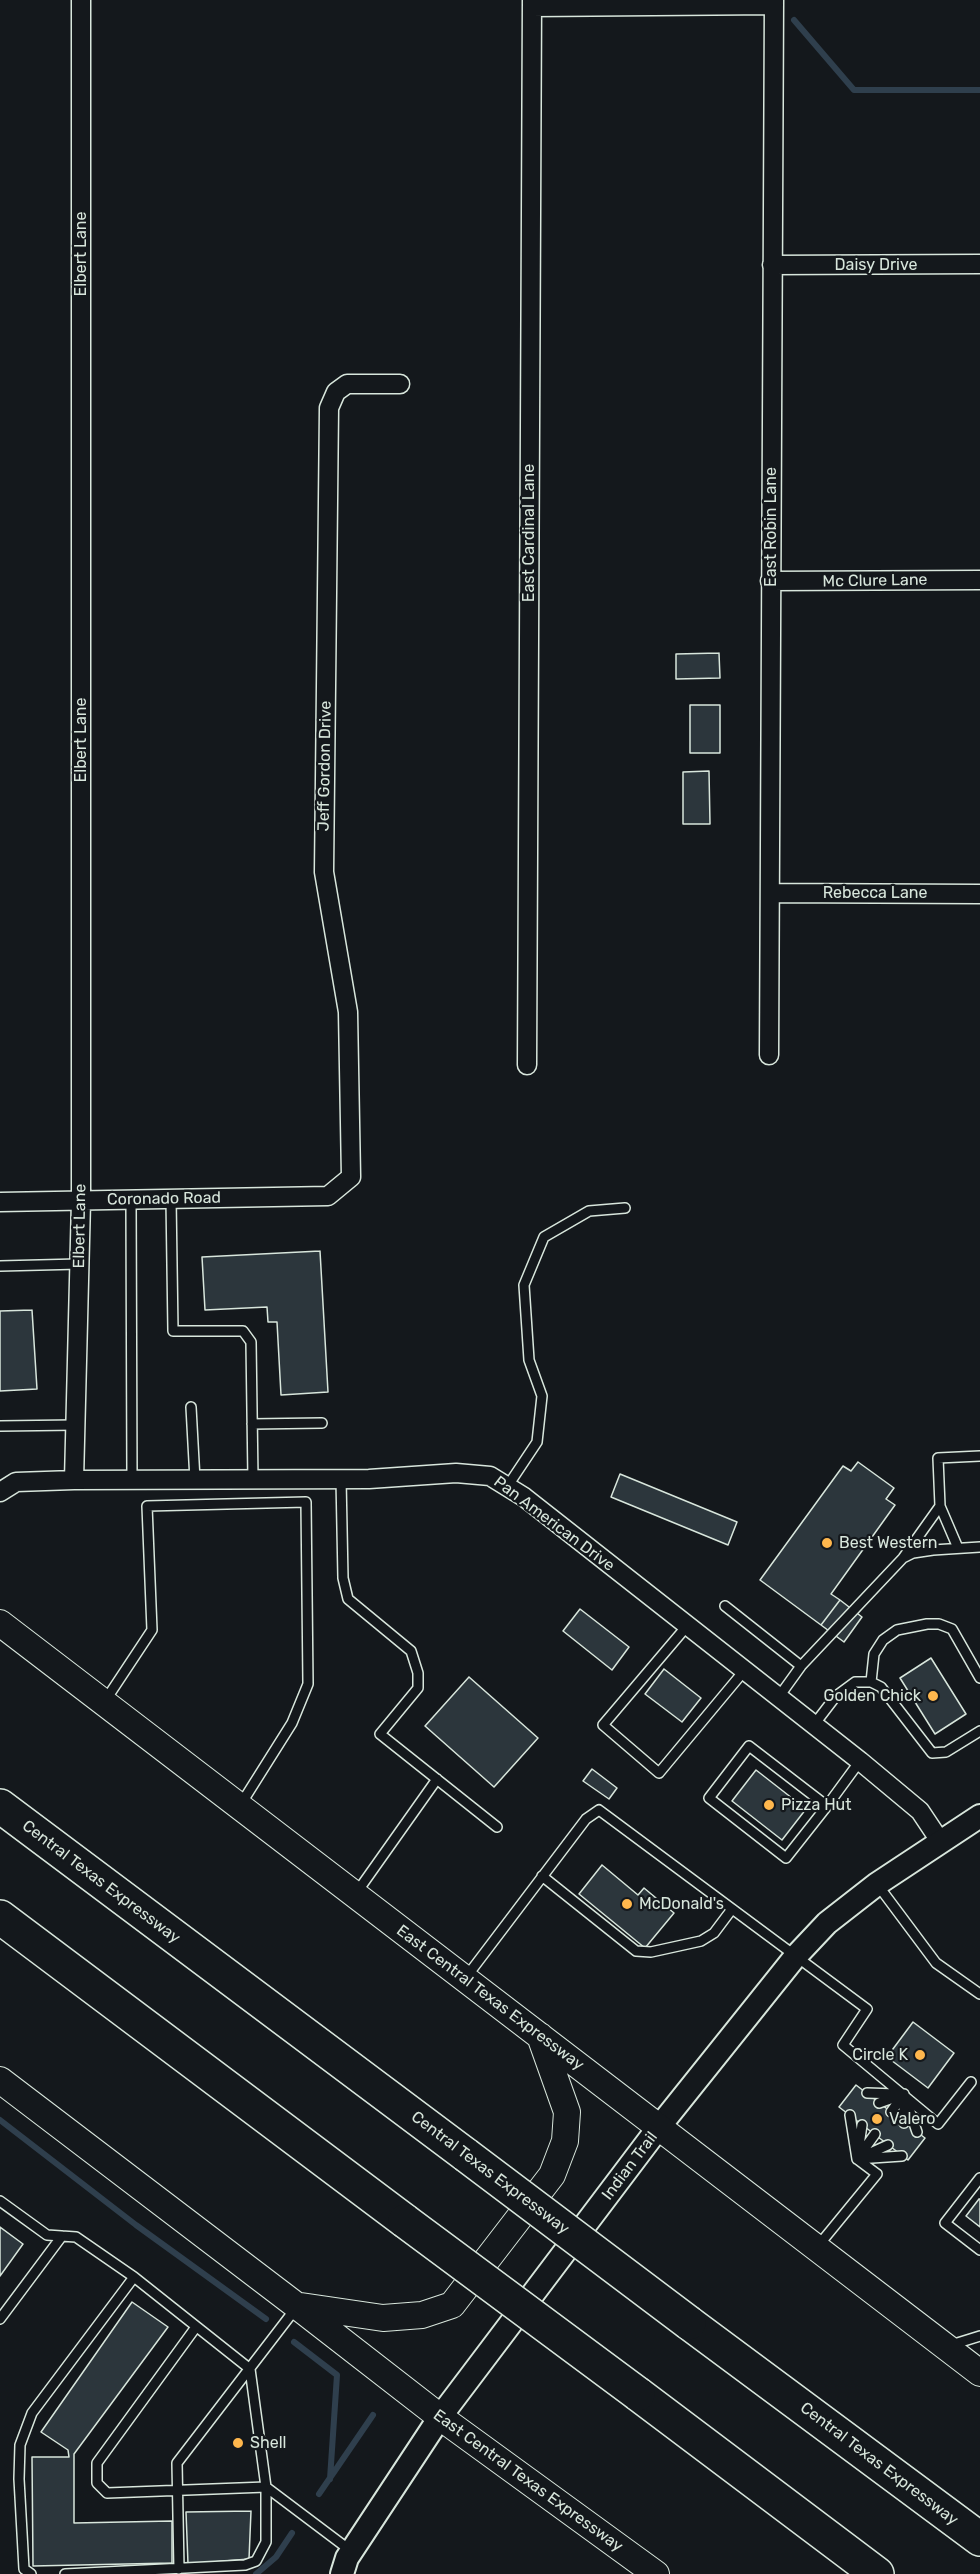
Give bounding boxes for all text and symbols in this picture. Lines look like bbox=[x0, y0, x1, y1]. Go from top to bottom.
street label: Elbert Lane bbox=[71, 212, 91, 296]
street label: Daisy Drive bbox=[835, 255, 917, 275]
street label: East Cardinal Lane bbox=[519, 464, 539, 602]
street label: East Robin Lane bbox=[761, 467, 781, 587]
street label: Mc Clure Lane bbox=[822, 570, 928, 592]
street label: Elbert Lane bbox=[71, 698, 91, 782]
street label: Jeff Gordon Drive bbox=[314, 700, 336, 832]
street label: Rebecca Lane bbox=[823, 883, 927, 903]
street label: Elbert Lane bbox=[70, 1183, 90, 1269]
street label: Coronado Road bbox=[107, 1188, 221, 1210]
street label: Pan American Drive bbox=[490, 1472, 618, 1576]
place label: Best Western bbox=[839, 1533, 938, 1553]
marker: Best Western bbox=[820, 1536, 834, 1550]
place label: Golden Chick bbox=[824, 1686, 921, 1706]
marker: Golden Chick bbox=[926, 1689, 940, 1703]
place label: Pizza Hut bbox=[781, 1795, 851, 1815]
marker: Pizza Hut bbox=[762, 1798, 776, 1812]
street label: Central Texas Expressway bbox=[18, 1816, 184, 1948]
place label: McDonald's bbox=[639, 1894, 724, 1914]
marker: McDonald's bbox=[620, 1897, 634, 1911]
street label: East Central Texas Expressway bbox=[392, 1921, 588, 2075]
place label: Circle K bbox=[852, 2045, 908, 2065]
marker: Circle K bbox=[913, 2048, 927, 2062]
street label: Central Texas Expressway bbox=[407, 2107, 573, 2239]
place label: Valero bbox=[889, 2109, 935, 2129]
marker: Valero bbox=[870, 2112, 884, 2126]
street label: Indian Trail bbox=[598, 2128, 662, 2204]
street label: Central Texas Expressway bbox=[796, 2398, 962, 2530]
street label: East Central Texas Expressway bbox=[429, 2406, 627, 2556]
place label: Shell bbox=[250, 2433, 286, 2453]
marker: Shell bbox=[231, 2436, 245, 2450]

